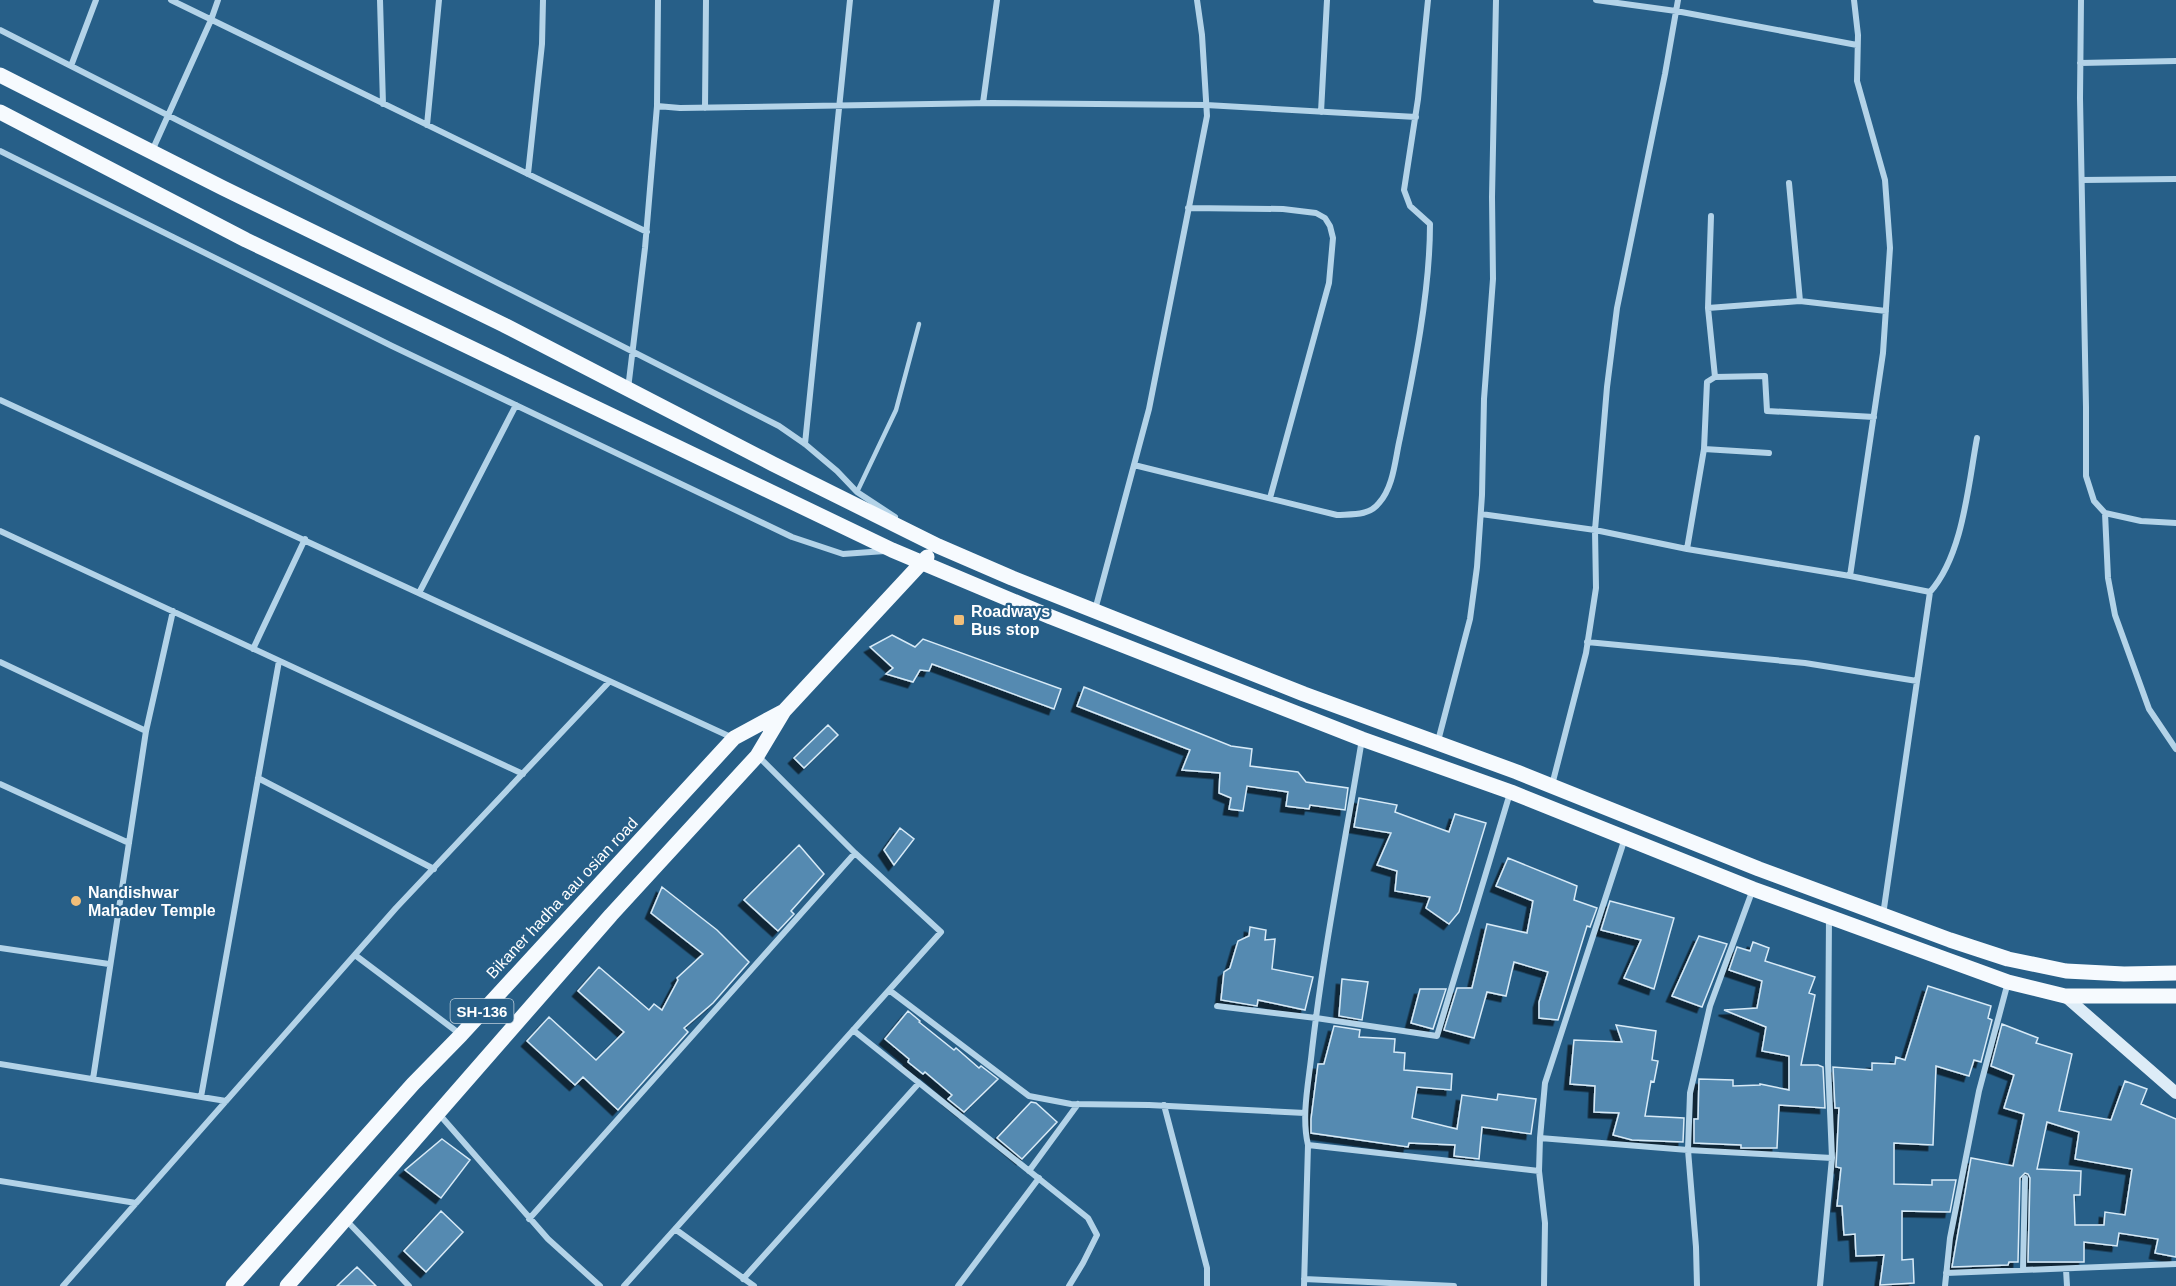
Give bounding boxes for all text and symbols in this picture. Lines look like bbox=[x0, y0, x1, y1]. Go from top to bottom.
place label: Roadways Bus stop bbox=[971, 603, 1050, 638]
marker: Roadways Bus stop bbox=[952, 613, 966, 627]
street label: Bikaner hadha aau osian road bbox=[483, 814, 641, 982]
place label: Nandishwar Mahadev Temple bbox=[88, 884, 216, 919]
marker: Nandishwar Mahadev Temple bbox=[69, 894, 83, 908]
road number: SH-136 bbox=[450, 999, 514, 1023]

